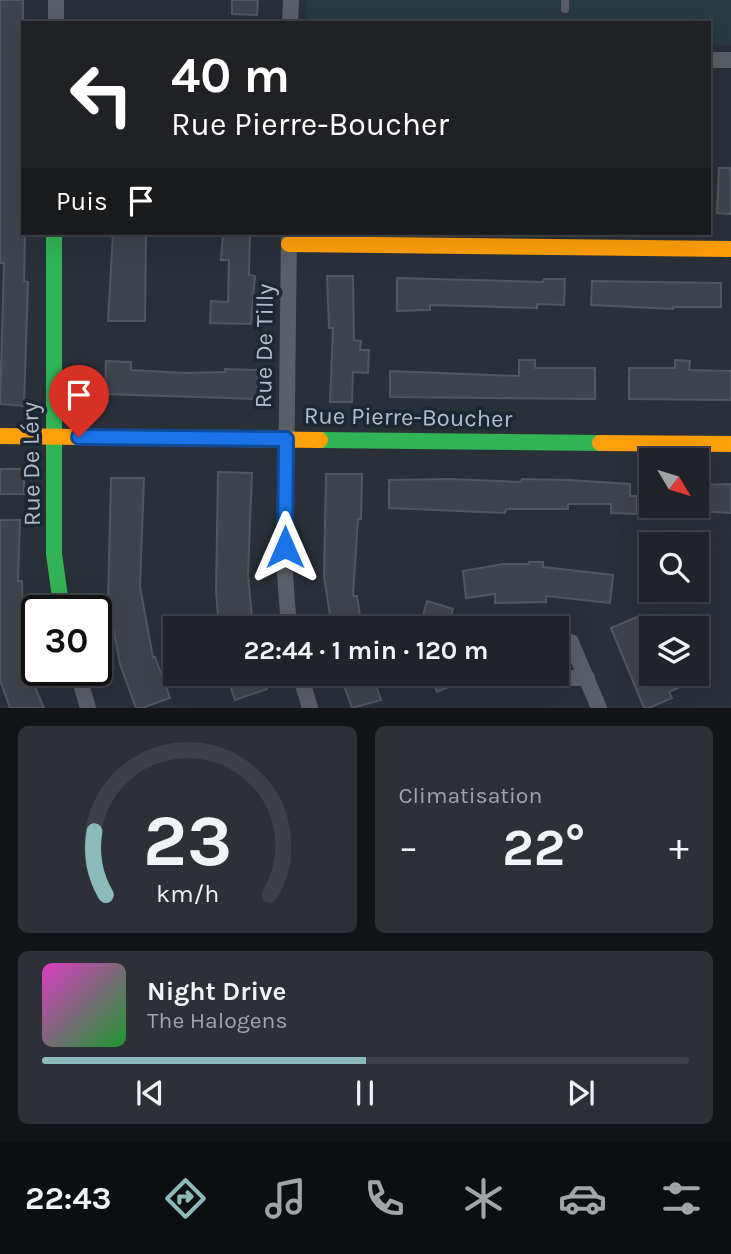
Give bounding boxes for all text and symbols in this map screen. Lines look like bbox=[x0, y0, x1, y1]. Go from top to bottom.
text: 40 m bbox=[171, 47, 290, 104]
icon: left bbox=[56, 49, 147, 140]
text: Rue Pierre-Boucher bbox=[171, 106, 449, 143]
icon: arrive bbox=[122, 182, 160, 220]
text: Puis bbox=[56, 186, 108, 217]
street label: Rue De Tilly bbox=[249, 283, 279, 409]
pin bbox=[49, 365, 109, 437]
icon: arrive bbox=[60, 376, 98, 414]
street label: Rue Pierre-Boucher bbox=[304, 401, 513, 433]
street label: Rue De Léry bbox=[16, 402, 46, 526]
north arrow bbox=[639, 448, 709, 518]
map controls bbox=[639, 448, 709, 686]
position arrow bbox=[248, 510, 322, 584]
button: search bbox=[639, 532, 709, 602]
speed limit sign: 30 bbox=[21, 595, 112, 686]
button: layers bbox=[639, 616, 709, 686]
text: 22:44 · 1 min · 120 m bbox=[244, 635, 488, 666]
text: Climatisation bbox=[399, 782, 542, 809]
text: 23 bbox=[143, 799, 232, 884]
text: 22° bbox=[502, 817, 585, 878]
text: − bbox=[399, 825, 418, 870]
text: + bbox=[669, 825, 689, 870]
text: km/h bbox=[156, 879, 219, 908]
text: Night Drive bbox=[147, 976, 286, 1007]
text: The Halogens bbox=[147, 1007, 287, 1034]
icon: previous bbox=[131, 1074, 169, 1112]
icon: pause bbox=[346, 1074, 384, 1112]
icon: next bbox=[562, 1074, 600, 1112]
icon: directions bbox=[161, 1174, 210, 1223]
icon: music bbox=[261, 1174, 310, 1223]
icon: phone bbox=[360, 1174, 409, 1223]
icon: climate bbox=[459, 1174, 508, 1223]
icon: car bbox=[558, 1174, 607, 1223]
icon: filters bbox=[657, 1174, 706, 1223]
text: 22:43 bbox=[25, 1180, 111, 1217]

